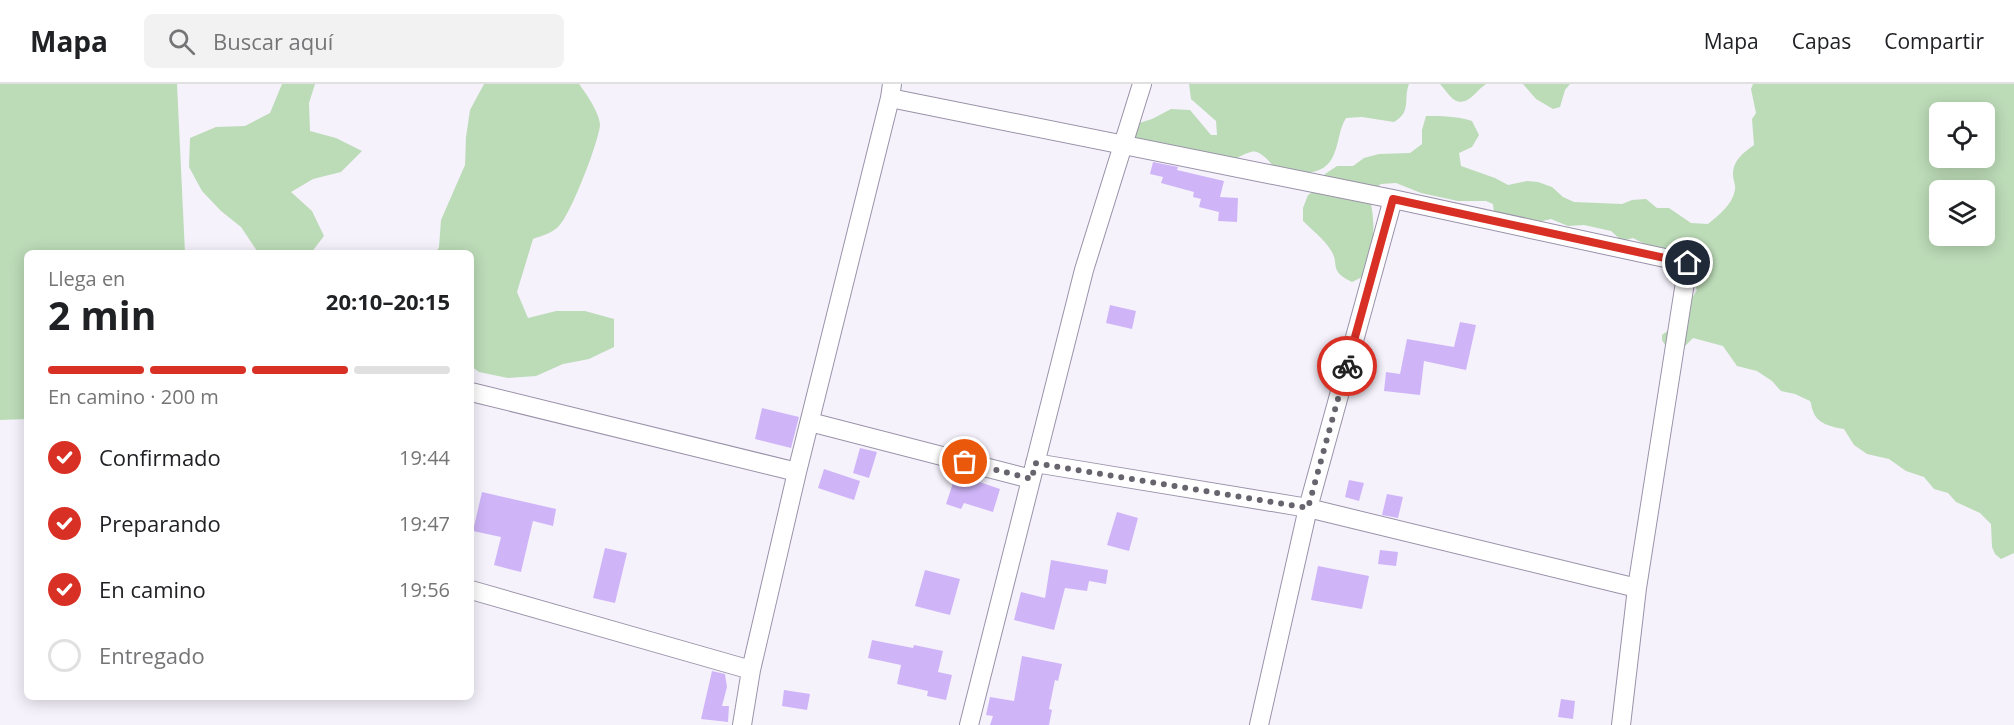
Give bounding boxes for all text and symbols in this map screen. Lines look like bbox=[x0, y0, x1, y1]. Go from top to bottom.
search box bbox=[144, 14, 564, 68]
text: Mapa bbox=[30, 22, 108, 60]
icon: search bbox=[165, 25, 198, 58]
text: Buscar aquí bbox=[213, 26, 333, 56]
text: Mapa bbox=[1704, 27, 1759, 55]
text: Capas bbox=[1792, 27, 1851, 55]
text: Compartir bbox=[1884, 27, 1984, 55]
map controls bbox=[1929, 102, 1995, 246]
button: locate bbox=[1929, 102, 1995, 168]
button: layers bbox=[1929, 180, 1995, 246]
pin bbox=[1662, 237, 1713, 288]
icon: home bbox=[1671, 246, 1704, 279]
text: Llega en bbox=[48, 265, 125, 292]
text: 20:10–20:15 bbox=[326, 286, 450, 316]
text: 2 min bbox=[48, 288, 156, 341]
courier bbox=[1317, 336, 1377, 396]
icon: bike bbox=[1331, 350, 1364, 383]
text: En camino · 200 m bbox=[48, 383, 219, 410]
pin bbox=[939, 436, 990, 487]
icon: check bbox=[48, 441, 81, 474]
text: Confirmado bbox=[99, 442, 221, 472]
text: 19:44 bbox=[399, 444, 450, 471]
icon: bag bbox=[948, 445, 981, 478]
icon: check bbox=[48, 507, 81, 540]
text: Preparando bbox=[99, 508, 221, 538]
text: 19:47 bbox=[399, 510, 450, 537]
icon: check bbox=[48, 573, 81, 606]
text: En camino bbox=[99, 574, 206, 604]
text: 19:56 bbox=[399, 576, 450, 603]
text: Entregado bbox=[99, 640, 205, 670]

